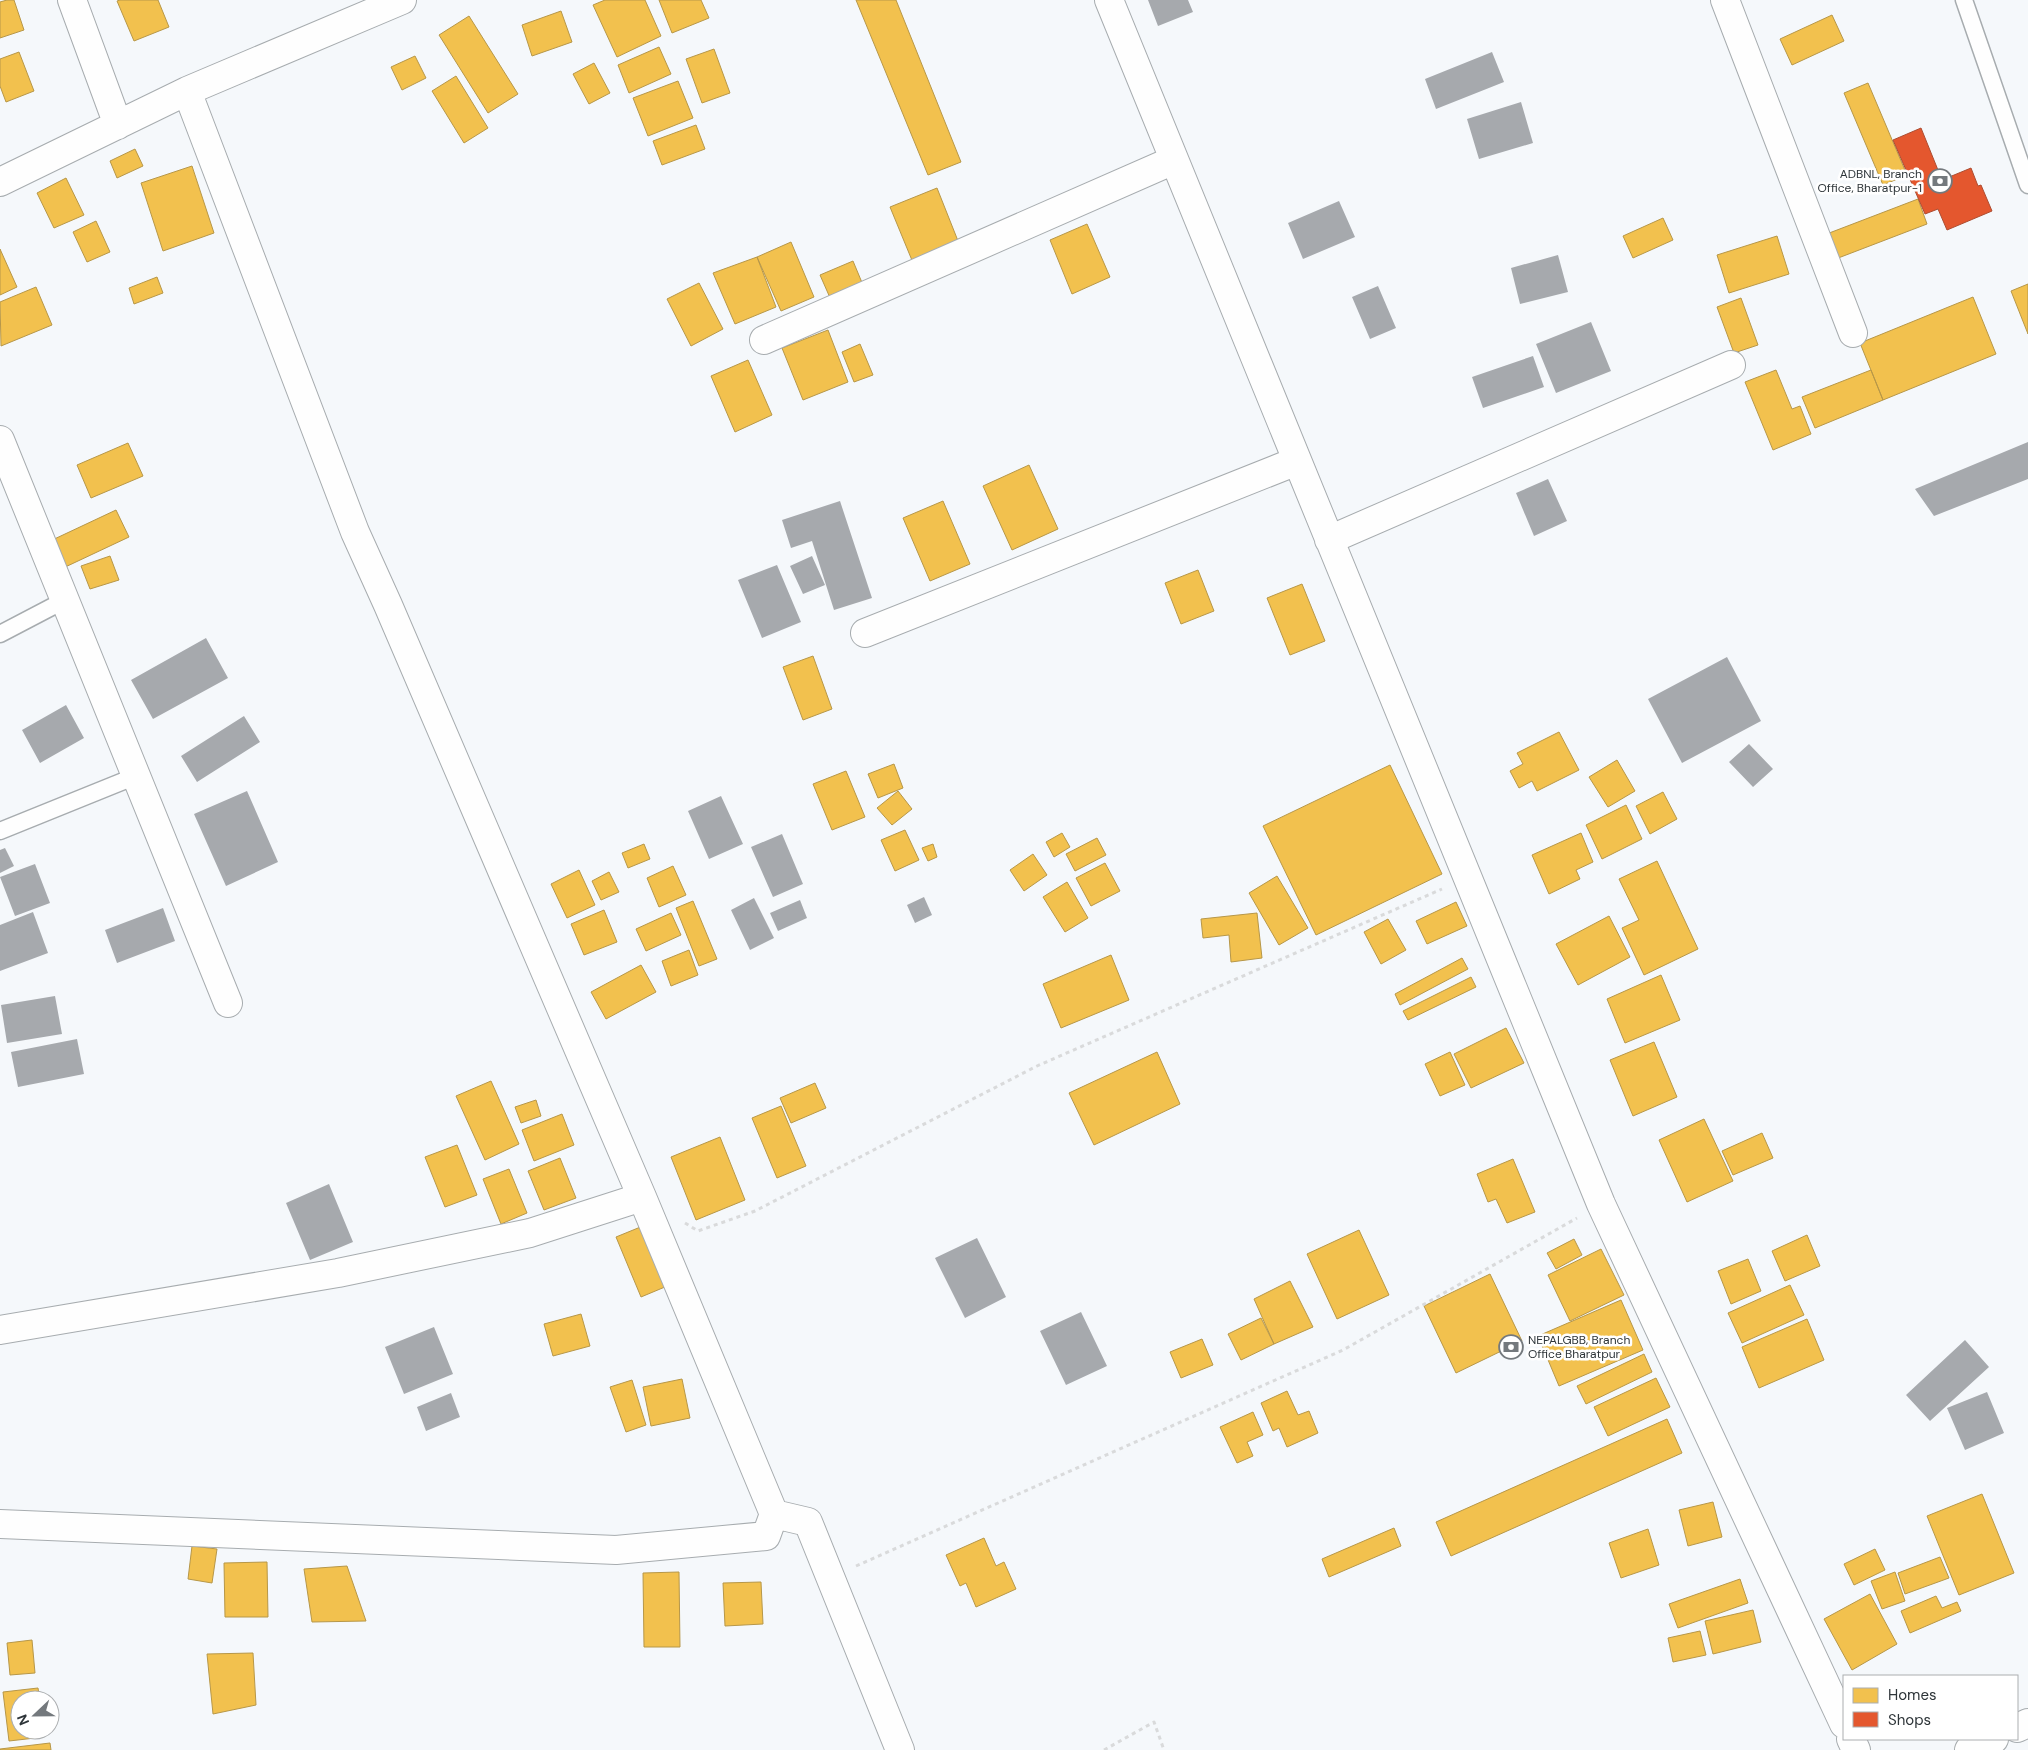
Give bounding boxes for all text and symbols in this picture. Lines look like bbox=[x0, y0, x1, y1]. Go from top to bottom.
place label: ADBNL, Branch Office, Bharatpur-1 bbox=[1818, 166, 1922, 196]
bank icon: ADBNL, Branch Office, Bharatpur-1 bbox=[1927, 168, 1953, 194]
place label: NEPALGBB, Branch Office Bharatpur bbox=[1528, 1332, 1630, 1362]
bank icon: NEPALGBB, Branch Office Bharatpur bbox=[1498, 1334, 1524, 1360]
legend bbox=[1843, 1675, 2018, 1740]
text: Homes bbox=[1888, 1685, 1937, 1705]
north arrow bbox=[10, 1690, 60, 1740]
text: Shops bbox=[1888, 1710, 1931, 1730]
text: N bbox=[13, 1712, 33, 1728]

